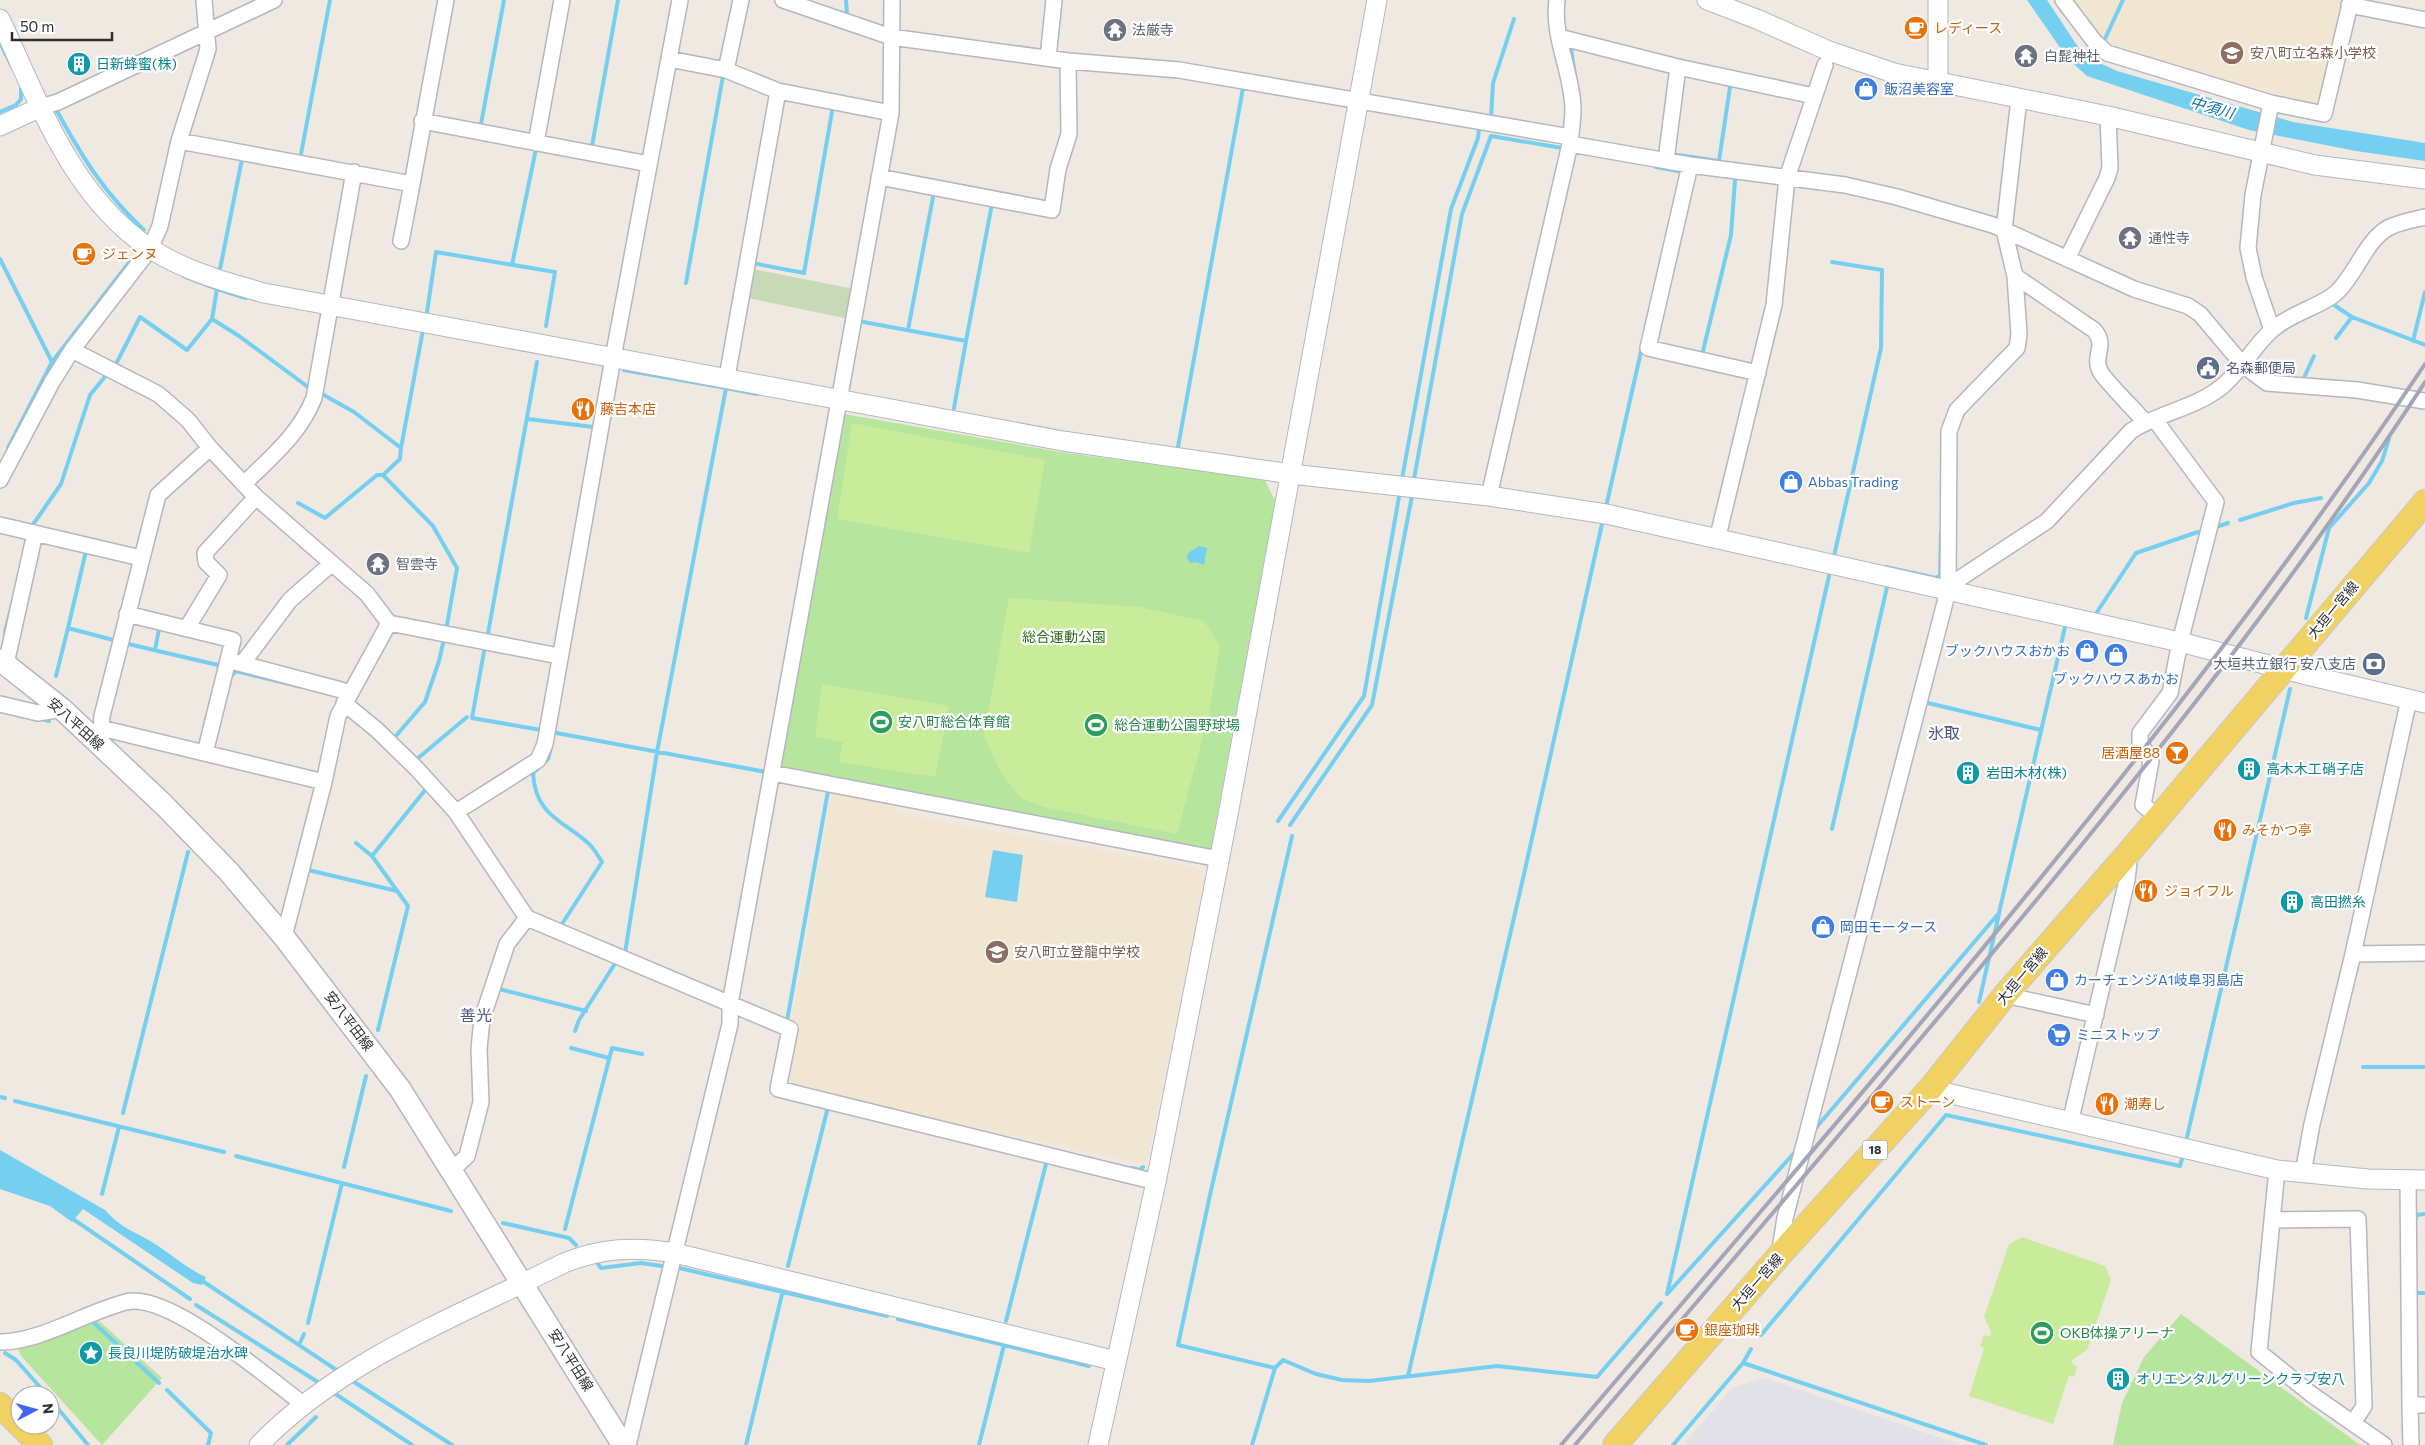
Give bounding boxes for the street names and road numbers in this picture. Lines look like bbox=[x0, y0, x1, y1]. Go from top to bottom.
street label: 大垣一宮線 bbox=[2304, 577, 2362, 642]
street label: 安八平田線 bbox=[45, 694, 108, 753]
street label: 大垣一宮線 bbox=[1993, 943, 2051, 1008]
street label: 安八平田線 bbox=[322, 988, 377, 1054]
road number: 18 bbox=[1862, 1140, 1888, 1160]
street label: 大垣一宮線 bbox=[1727, 1250, 1786, 1314]
street label: 安八平田線 bbox=[546, 1326, 597, 1394]

